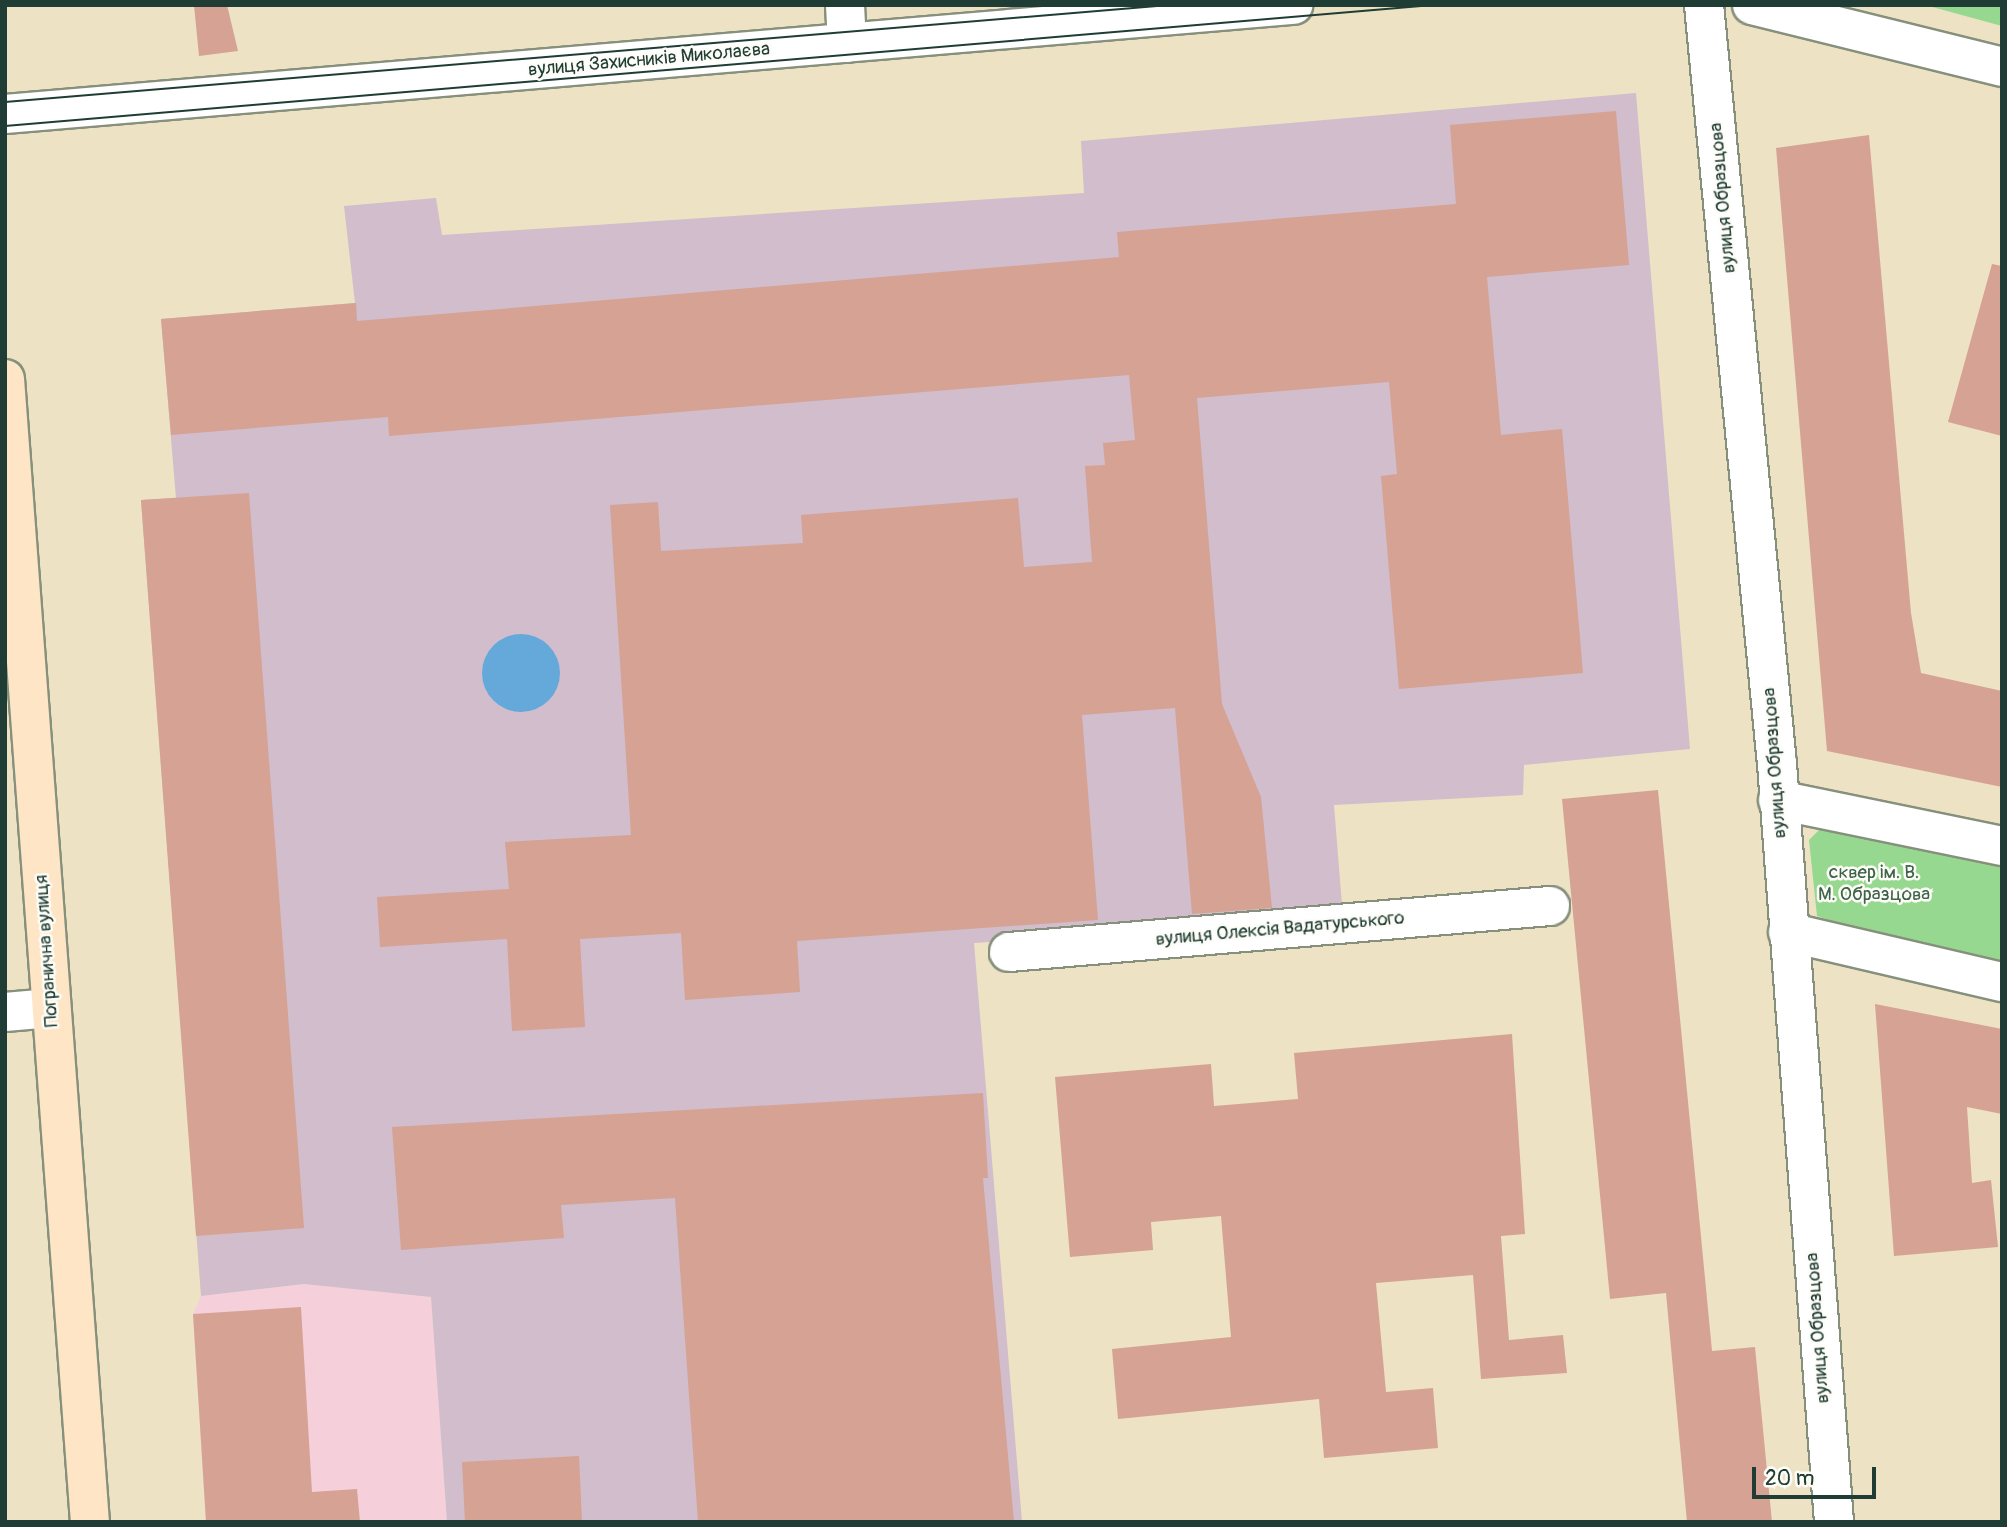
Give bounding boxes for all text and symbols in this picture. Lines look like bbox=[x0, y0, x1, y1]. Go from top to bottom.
street label: вулиця Захисників Миколаєва bbox=[527, 38, 771, 82]
street label: вулиця Образцова bbox=[1705, 122, 1741, 274]
street label: вулиця Образцова bbox=[1758, 687, 1792, 839]
park label: сквер ім. В. М. Образцова bbox=[1818, 862, 1930, 906]
street label: Погранична вулиця bbox=[30, 874, 64, 1028]
street label: вулиця Олексія Вадатурського bbox=[1155, 907, 1405, 951]
street label: вулиця Образцова bbox=[1801, 1252, 1835, 1404]
scale bar bbox=[1755, 1454, 1879, 1498]
text: 20 m bbox=[1765, 1465, 1814, 1492]

